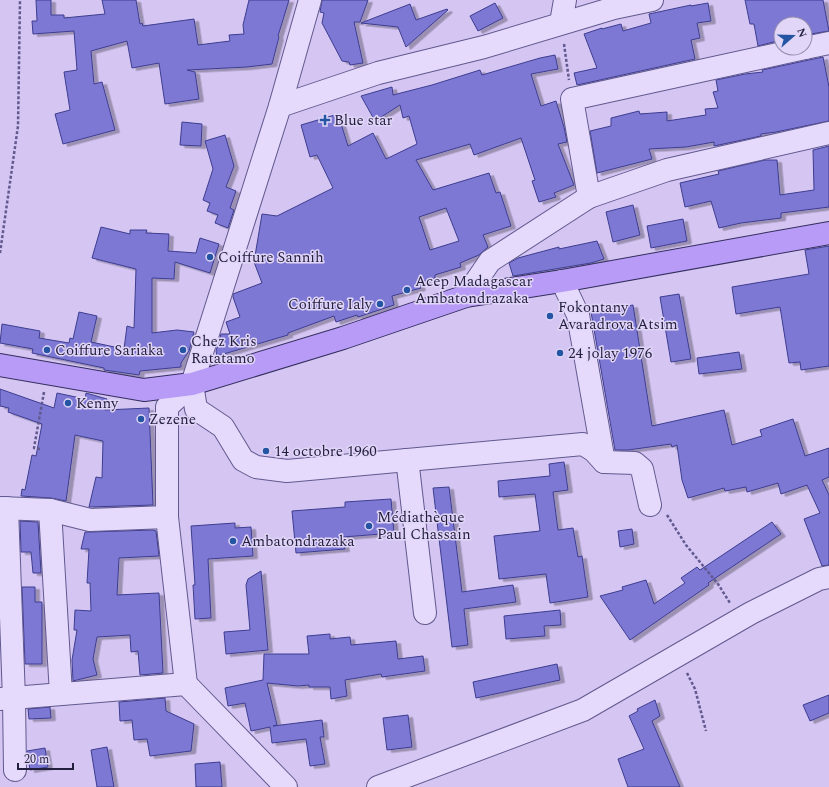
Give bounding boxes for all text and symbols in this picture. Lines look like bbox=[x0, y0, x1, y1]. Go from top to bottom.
north arrow bbox=[773, 16, 813, 56]
text: N bbox=[792, 26, 811, 40]
place label: Blue star bbox=[334, 109, 393, 132]
marker: Blue star bbox=[319, 114, 331, 126]
place label: Coiffure Sannih bbox=[218, 246, 324, 269]
marker: Coiffure Sannih bbox=[205, 252, 215, 262]
place label: Acep Madagascar Ambatondrazaka bbox=[415, 270, 532, 310]
marker: Acep Madagascar Ambatondrazaka bbox=[402, 285, 412, 295]
place label: Coiffure Ialy bbox=[288, 293, 373, 316]
place label: Fokontany Avaradrova Atsim bbox=[558, 296, 678, 336]
marker: Coiffure Ialy bbox=[375, 299, 385, 309]
marker: Fokontany Avaradrova Atsim bbox=[545, 311, 555, 321]
place label: Chez Kris Ratatamo bbox=[191, 330, 257, 370]
place label: Coiffure Sariaka bbox=[55, 339, 164, 362]
place label: 24 jolay 1976 bbox=[568, 342, 653, 365]
marker: Coiffure Sariaka bbox=[42, 345, 52, 355]
marker: Chez Kris Ratatamo bbox=[178, 345, 188, 355]
marker: 24 jolay 1976 bbox=[555, 348, 565, 358]
place label: Kenny bbox=[76, 392, 119, 415]
marker: Kenny bbox=[63, 398, 73, 408]
place label: Zezene bbox=[149, 408, 196, 431]
marker: Zezene bbox=[136, 414, 146, 424]
place label: 14 octobre 1960 bbox=[274, 440, 377, 463]
marker: 14 octobre 1960 bbox=[261, 446, 271, 456]
place label: Médiathèque Paul Chassain bbox=[377, 506, 471, 546]
marker: Médiathèque Paul Chassain bbox=[364, 521, 374, 531]
place label: Ambatondrazaka bbox=[241, 530, 355, 553]
marker: Ambatondrazaka bbox=[228, 536, 238, 546]
scale bar bbox=[18, 745, 73, 771]
text: 20 m bbox=[24, 750, 49, 769]

